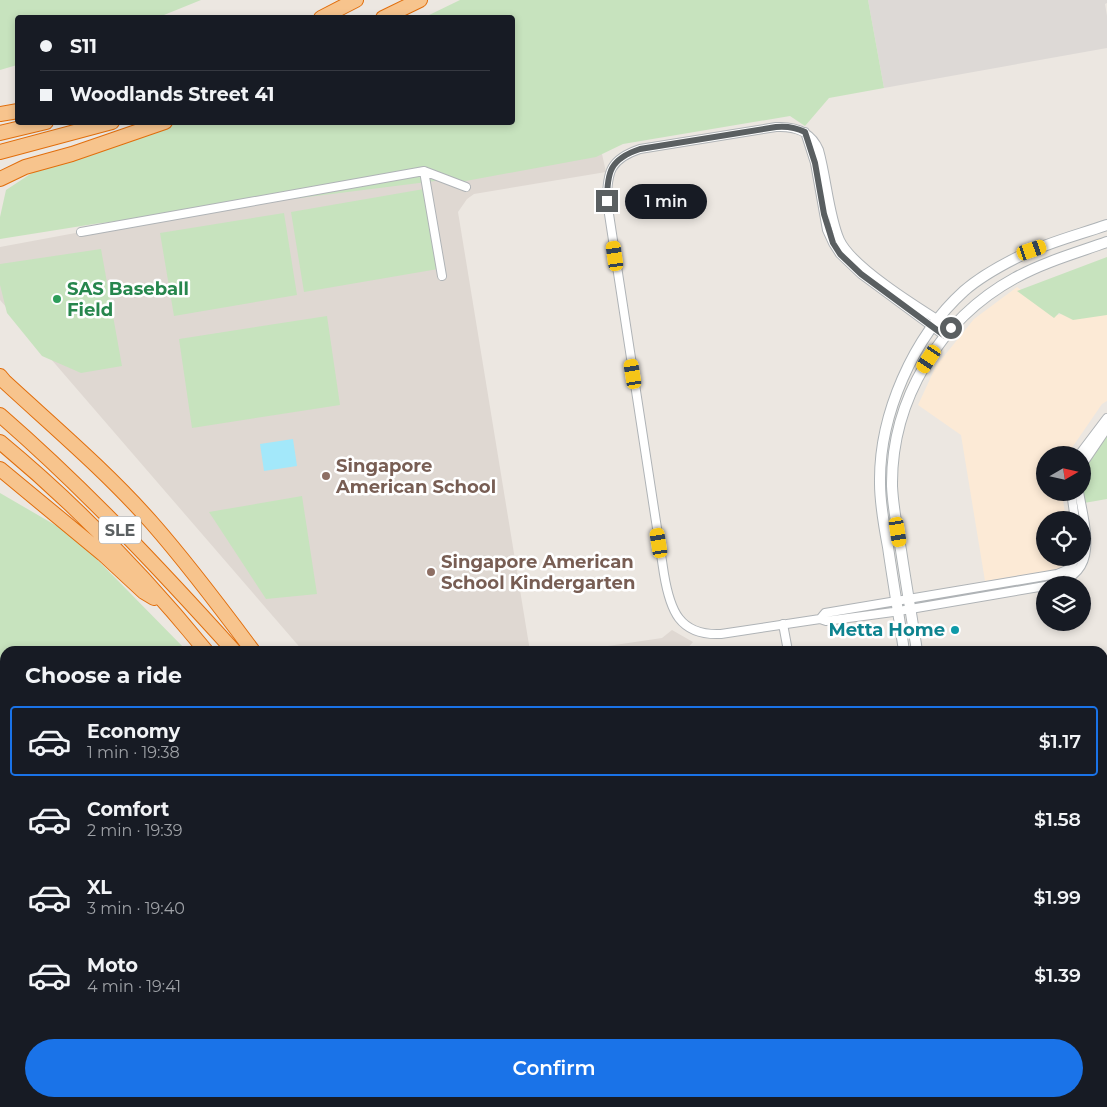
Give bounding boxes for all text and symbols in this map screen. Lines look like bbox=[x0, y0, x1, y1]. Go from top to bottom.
text: S11 bbox=[70, 35, 97, 58]
text: Woodlands Street 41 bbox=[70, 83, 274, 106]
callout: 1 min bbox=[624, 184, 707, 218]
route end bbox=[596, 190, 618, 212]
text: 1 min bbox=[645, 192, 687, 211]
car bbox=[1015, 238, 1048, 262]
car bbox=[605, 240, 624, 272]
place label: SAS Baseball Field bbox=[67, 278, 189, 321]
marker: SAS Baseball Field bbox=[51, 293, 63, 305]
route start bbox=[940, 317, 962, 339]
car bbox=[914, 342, 943, 376]
car bbox=[623, 358, 642, 390]
north arrow bbox=[1036, 446, 1091, 501]
map controls bbox=[1036, 446, 1091, 631]
place label: Singapore American School bbox=[335, 455, 496, 498]
marker: Singapore American School bbox=[320, 470, 332, 482]
button: locate bbox=[1036, 511, 1091, 566]
road number: SLE bbox=[99, 516, 141, 544]
car bbox=[888, 516, 907, 548]
car bbox=[649, 527, 668, 559]
place label: Singapore American School Kindergarten bbox=[441, 551, 635, 594]
marker: Singapore American School Kindergarten bbox=[425, 566, 437, 578]
button: layers bbox=[1036, 576, 1091, 631]
place label: Metta Home bbox=[828, 619, 945, 641]
marker: Metta Home bbox=[949, 624, 961, 636]
text: Choose a ride bbox=[25, 662, 182, 689]
icon: car bbox=[27, 719, 72, 764]
text: Economy bbox=[87, 720, 180, 743]
text: $1.17 bbox=[1039, 730, 1081, 753]
text: 1 min · 19:38 bbox=[87, 743, 180, 762]
icon: car bbox=[27, 797, 72, 842]
text: Comfort bbox=[87, 798, 169, 821]
text: $1.58 bbox=[1034, 808, 1081, 831]
text: 2 min · 19:39 bbox=[87, 821, 182, 840]
icon: car bbox=[27, 875, 72, 920]
text: XL bbox=[87, 876, 112, 899]
text: $1.99 bbox=[1034, 886, 1081, 909]
text: 3 min · 19:40 bbox=[87, 899, 185, 918]
icon: car bbox=[27, 953, 72, 998]
text: Moto bbox=[87, 954, 138, 977]
text: $1.39 bbox=[1034, 964, 1081, 987]
text: 4 min · 19:41 bbox=[87, 977, 181, 996]
button: Confirm bbox=[25, 1039, 1083, 1097]

